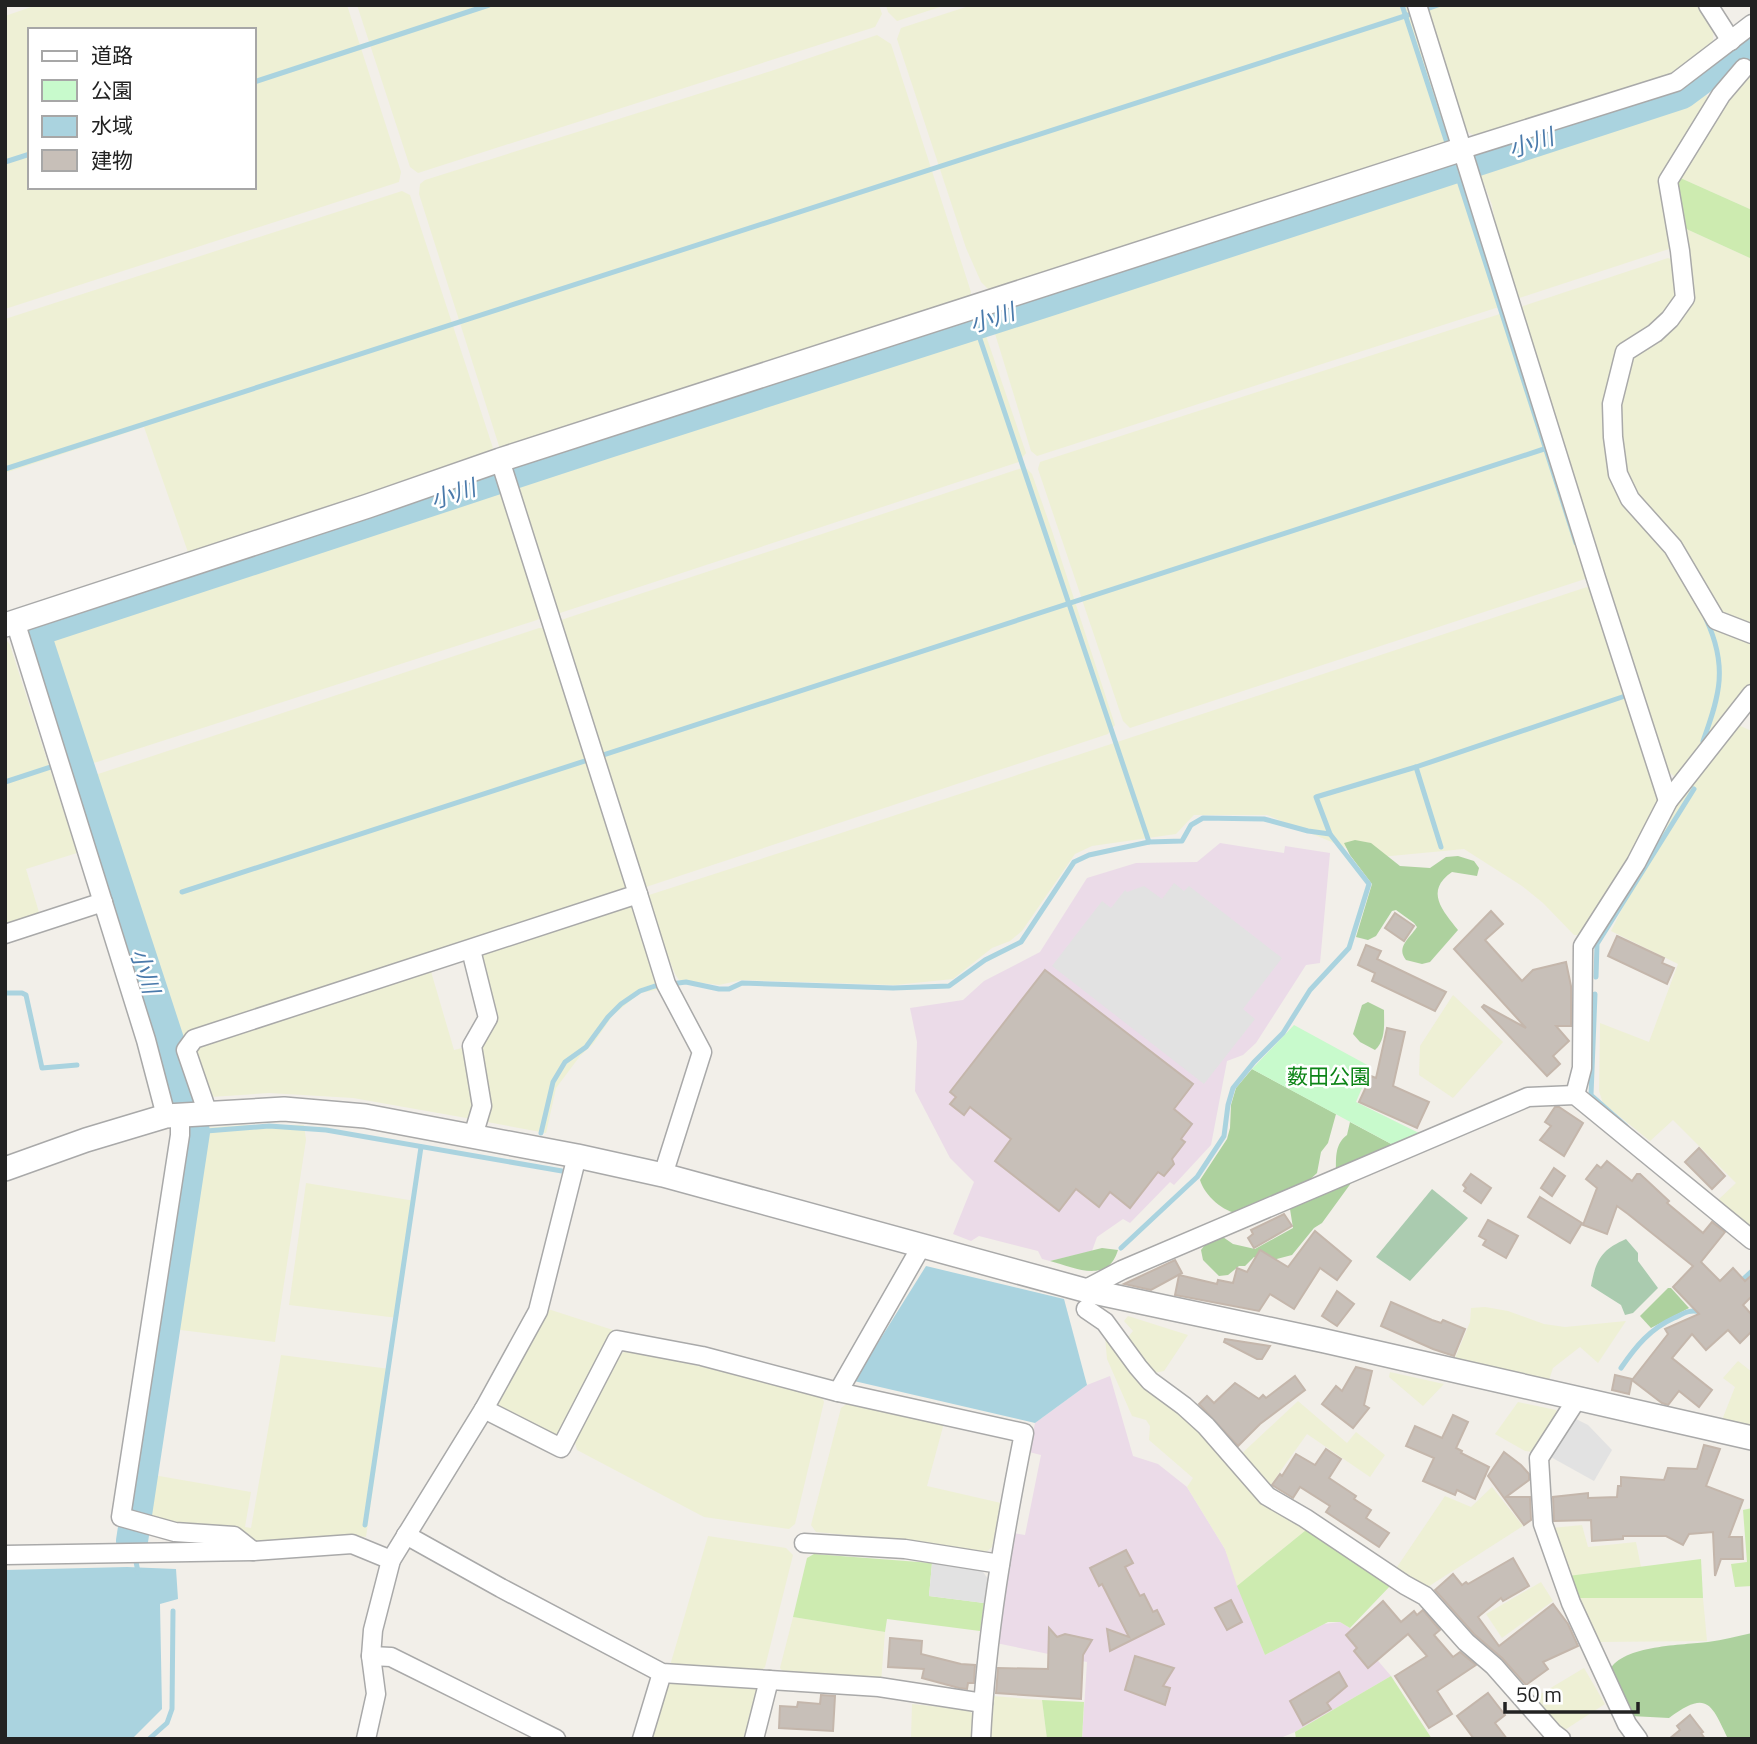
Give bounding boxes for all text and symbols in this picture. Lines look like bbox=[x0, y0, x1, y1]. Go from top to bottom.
legend bbox=[28, 28, 256, 189]
text: 道路 bbox=[91, 39, 133, 71]
text: 公園 bbox=[91, 74, 133, 106]
text: 水域 bbox=[91, 109, 133, 141]
water label: 小川 bbox=[1504, 118, 1561, 166]
text: 建物 bbox=[91, 144, 133, 176]
water label: 小川 bbox=[965, 293, 1022, 341]
water label: 小川 bbox=[426, 469, 483, 517]
water label: 小川 bbox=[122, 944, 170, 1001]
park label: 薮田公園 bbox=[1287, 1060, 1371, 1092]
scale bar bbox=[1505, 1670, 1638, 1714]
text: 50 m bbox=[1516, 1678, 1562, 1710]

